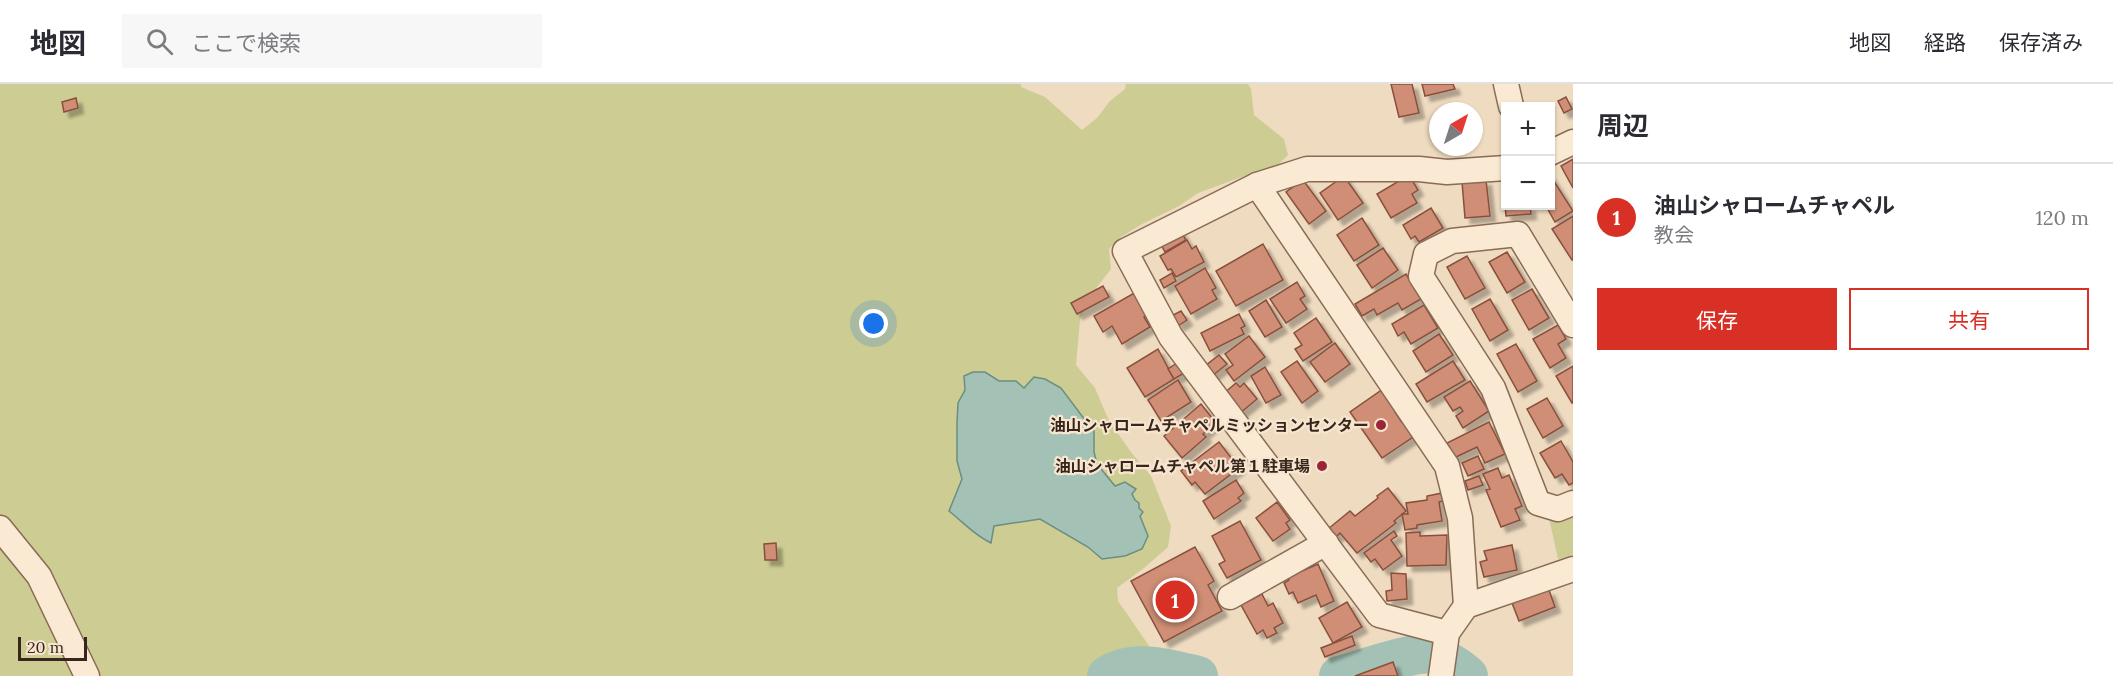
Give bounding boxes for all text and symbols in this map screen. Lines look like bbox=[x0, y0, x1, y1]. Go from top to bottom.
search box bbox=[122, 14, 542, 68]
text: 地図 bbox=[30, 25, 86, 61]
icon: search bbox=[143, 25, 176, 58]
text: ここで検索 bbox=[191, 29, 301, 57]
text: 地図 bbox=[1849, 29, 1891, 56]
text: 経路 bbox=[1924, 29, 1966, 56]
text: 保存済み bbox=[1999, 29, 2083, 56]
north arrow bbox=[1429, 102, 1483, 156]
map controls bbox=[1501, 102, 1555, 210]
button: + bbox=[1501, 102, 1555, 156]
text: 周辺 bbox=[1597, 109, 1649, 142]
button: − bbox=[1501, 156, 1555, 210]
text: 油山シャロームチャペル bbox=[1654, 191, 1895, 219]
text: 1 bbox=[1612, 205, 1621, 230]
text: 120 m bbox=[2035, 205, 2089, 230]
text: 教会 bbox=[1654, 222, 1694, 247]
button: 保存 bbox=[1597, 288, 1837, 350]
button: 共有 bbox=[1849, 288, 2089, 350]
your location bbox=[859, 309, 888, 338]
place label: 油山シャロームチャペルミッションセンター bbox=[1050, 415, 1369, 435]
marker: 油山シャロームチャペルミッションセンター bbox=[1374, 418, 1388, 432]
place label: 油山シャロームチャペル第１駐車場 bbox=[1055, 456, 1310, 476]
marker: 油山シャロームチャペル第１駐車場 bbox=[1315, 459, 1329, 473]
pin: 1 bbox=[1156, 578, 1194, 622]
scale bar bbox=[18, 634, 87, 662]
text: 20 m bbox=[27, 637, 64, 657]

